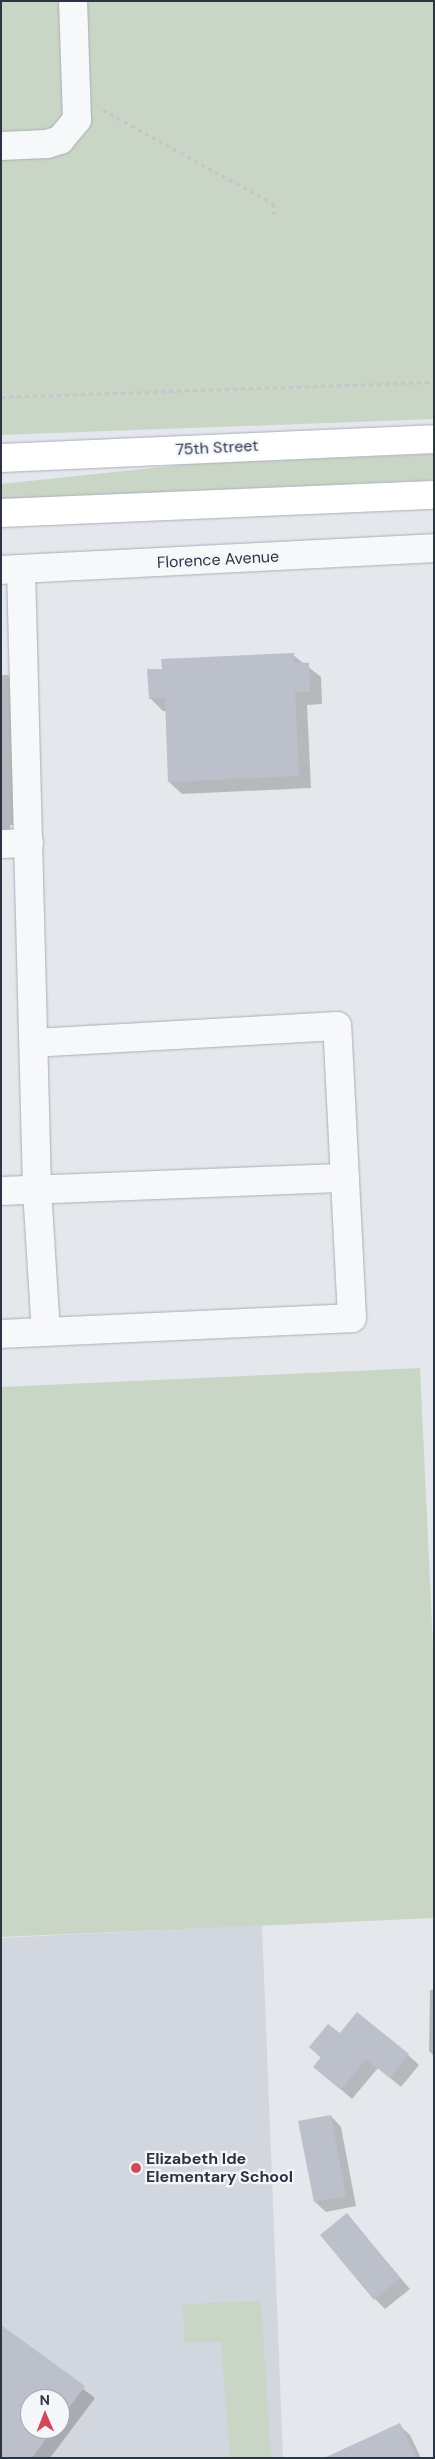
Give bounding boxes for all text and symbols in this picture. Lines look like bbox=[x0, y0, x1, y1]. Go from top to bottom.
street label: 75th Street bbox=[175, 436, 259, 460]
street label: Florence Avenue bbox=[156, 547, 280, 573]
place label: Elizabeth Ide Elementary School bbox=[146, 2149, 293, 2187]
marker: Elizabeth Ide Elementary School bbox=[130, 2162, 142, 2174]
north arrow bbox=[20, 2389, 70, 2439]
text: N bbox=[39, 2391, 50, 2409]

